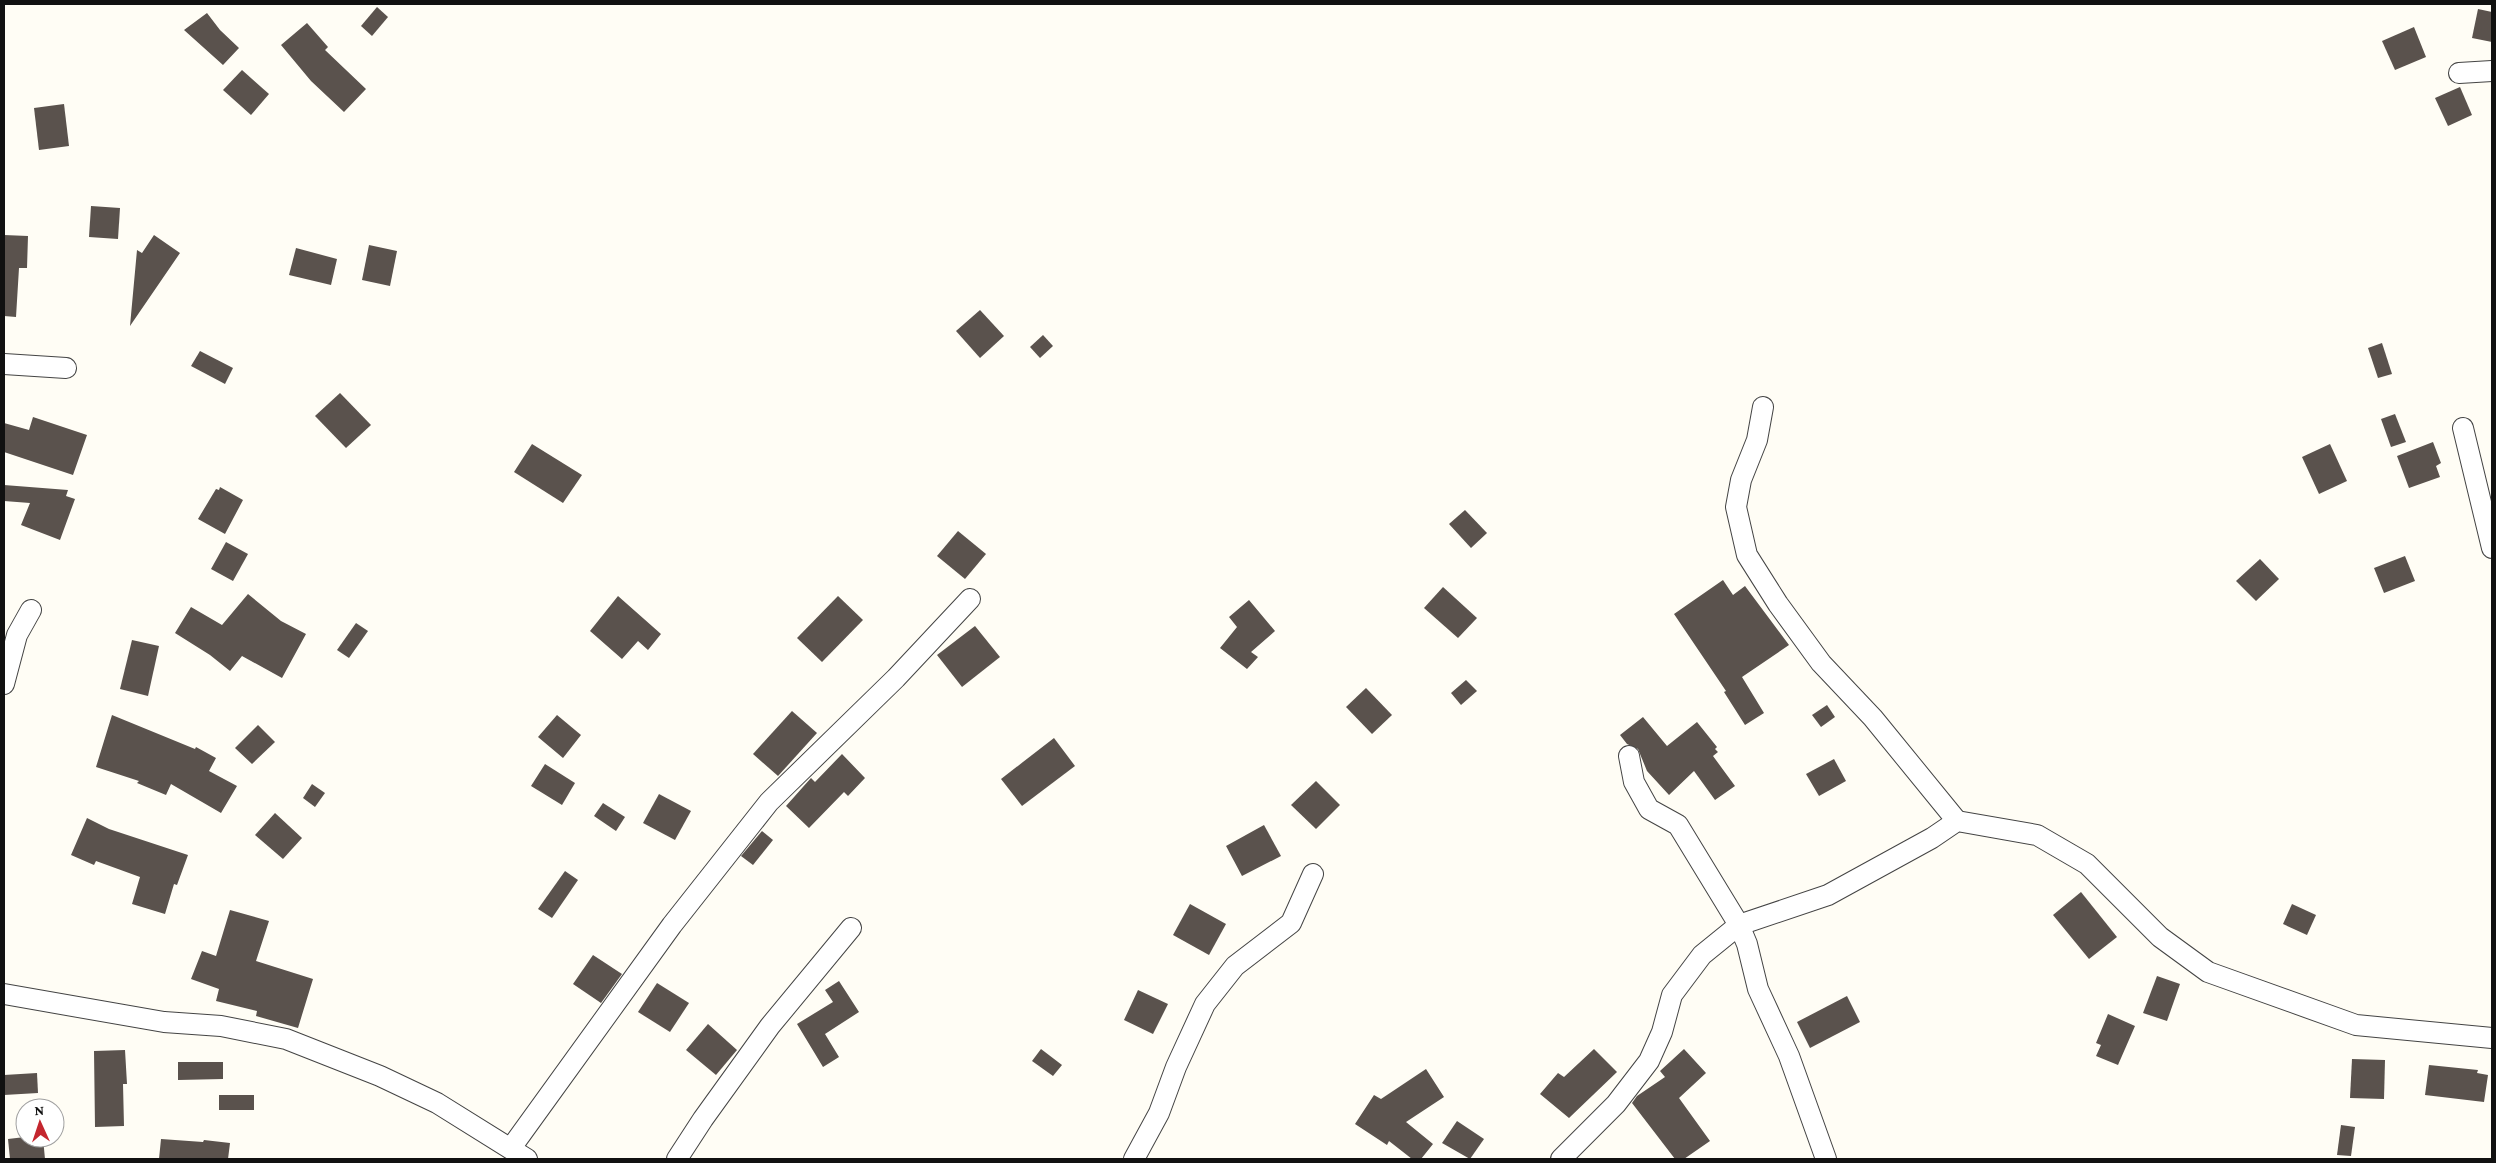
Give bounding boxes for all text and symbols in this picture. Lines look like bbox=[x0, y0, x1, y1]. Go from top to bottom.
north arrow bbox=[15, 1098, 65, 1148]
text: N bbox=[34, 1102, 45, 1118]

